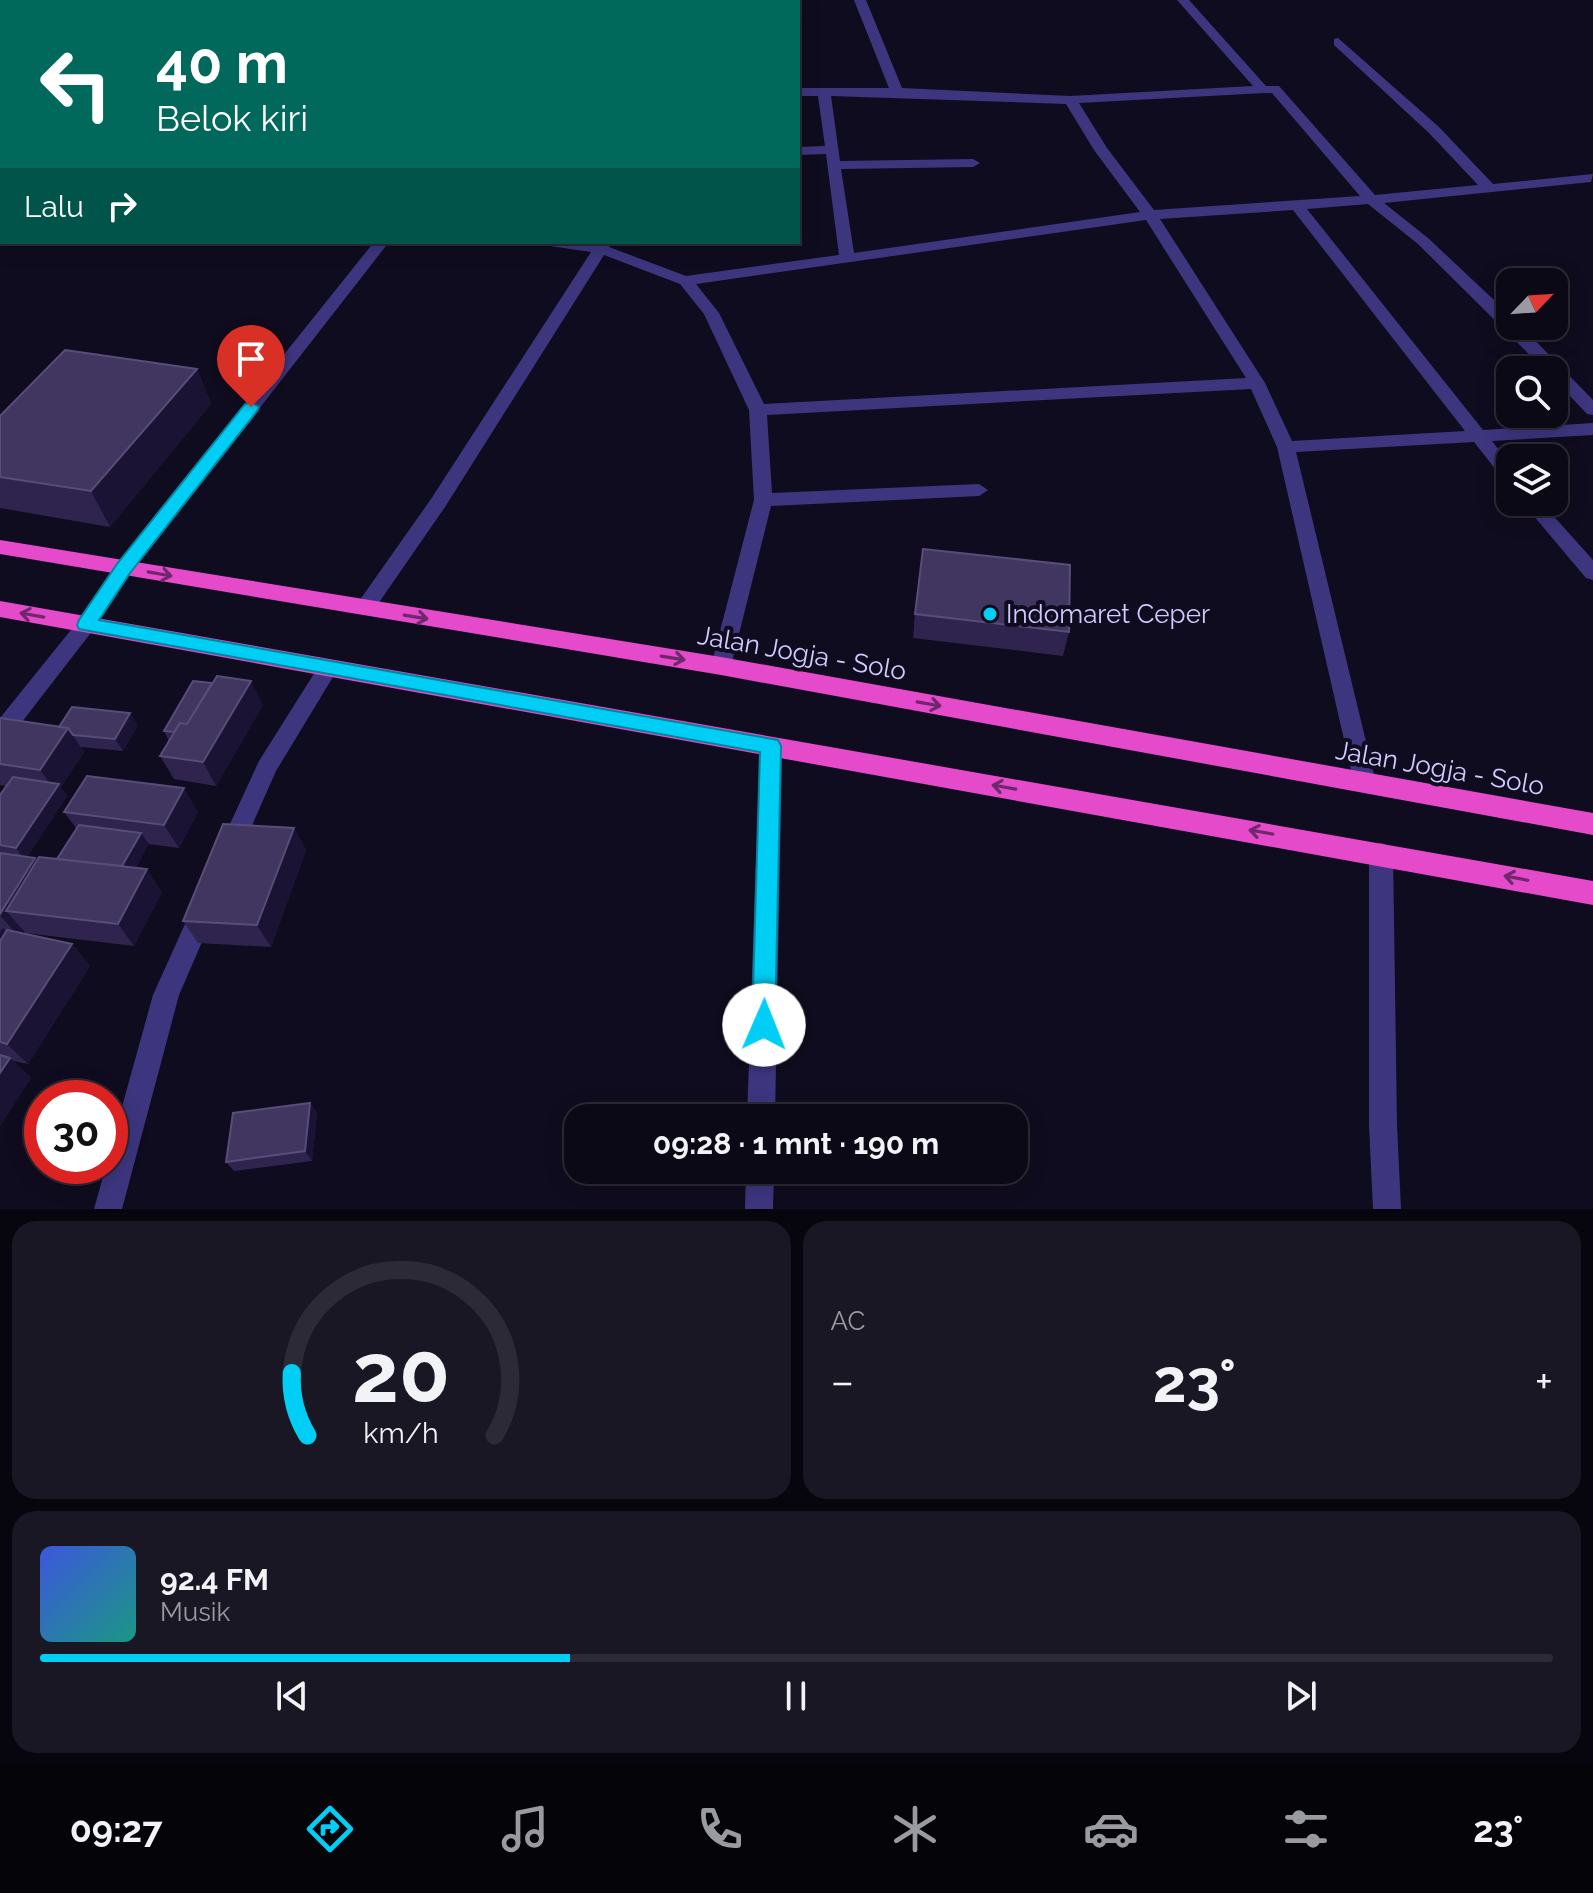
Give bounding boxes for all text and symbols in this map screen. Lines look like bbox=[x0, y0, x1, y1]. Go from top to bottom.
text: 40 m bbox=[156, 30, 288, 96]
icon: left bbox=[24, 32, 128, 136]
text: Belok kiri bbox=[156, 97, 308, 139]
icon: right bbox=[100, 184, 144, 228]
text: Lalu bbox=[24, 189, 84, 224]
north arrow bbox=[1496, 268, 1568, 340]
map controls bbox=[1496, 268, 1568, 516]
pin bbox=[217, 325, 285, 407]
icon: arrive bbox=[229, 337, 273, 381]
button: search bbox=[1496, 356, 1568, 428]
button: layers bbox=[1496, 444, 1568, 516]
one-way arrow bbox=[147, 568, 172, 583]
place label: Indomaret Ceper bbox=[1006, 599, 1210, 629]
marker: Indomaret Ceper bbox=[981, 605, 999, 623]
one-way arrow bbox=[19, 606, 45, 621]
one-way arrow bbox=[403, 611, 428, 626]
street label: Jalan Jogja - Solo bbox=[695, 620, 909, 686]
one-way arrow bbox=[660, 652, 685, 667]
one-way arrow bbox=[916, 697, 941, 712]
street label: Jalan Jogja - Solo bbox=[1333, 735, 1547, 801]
one-way arrow bbox=[992, 778, 1018, 793]
one-way arrow bbox=[1248, 823, 1274, 838]
one-way arrow bbox=[1504, 870, 1530, 885]
position arrow bbox=[722, 983, 806, 1067]
speed limit sign: 30 bbox=[24, 1080, 128, 1184]
text: 09:28 · 1 mnt · 190 m bbox=[653, 1126, 939, 1161]
text: AC bbox=[831, 1306, 865, 1336]
text: 20 bbox=[352, 1324, 450, 1421]
text: 23° bbox=[1153, 1346, 1236, 1416]
text: − bbox=[831, 1356, 854, 1407]
text: + bbox=[1535, 1356, 1553, 1407]
text: km/h bbox=[364, 1416, 439, 1450]
text: 92.4 FM bbox=[160, 1562, 269, 1597]
text: Musik bbox=[160, 1597, 230, 1627]
icon: previous bbox=[270, 1674, 314, 1718]
icon: pause bbox=[774, 1674, 818, 1718]
icon: next bbox=[1279, 1674, 1323, 1718]
icon: directions bbox=[302, 1801, 358, 1857]
icon: music bbox=[497, 1801, 553, 1857]
icon: phone bbox=[692, 1801, 748, 1857]
icon: climate bbox=[887, 1801, 943, 1857]
icon: car bbox=[1083, 1801, 1139, 1857]
icon: filters bbox=[1278, 1801, 1334, 1857]
text: 09:27 bbox=[70, 1808, 162, 1850]
text: 23° bbox=[1473, 1808, 1523, 1850]

